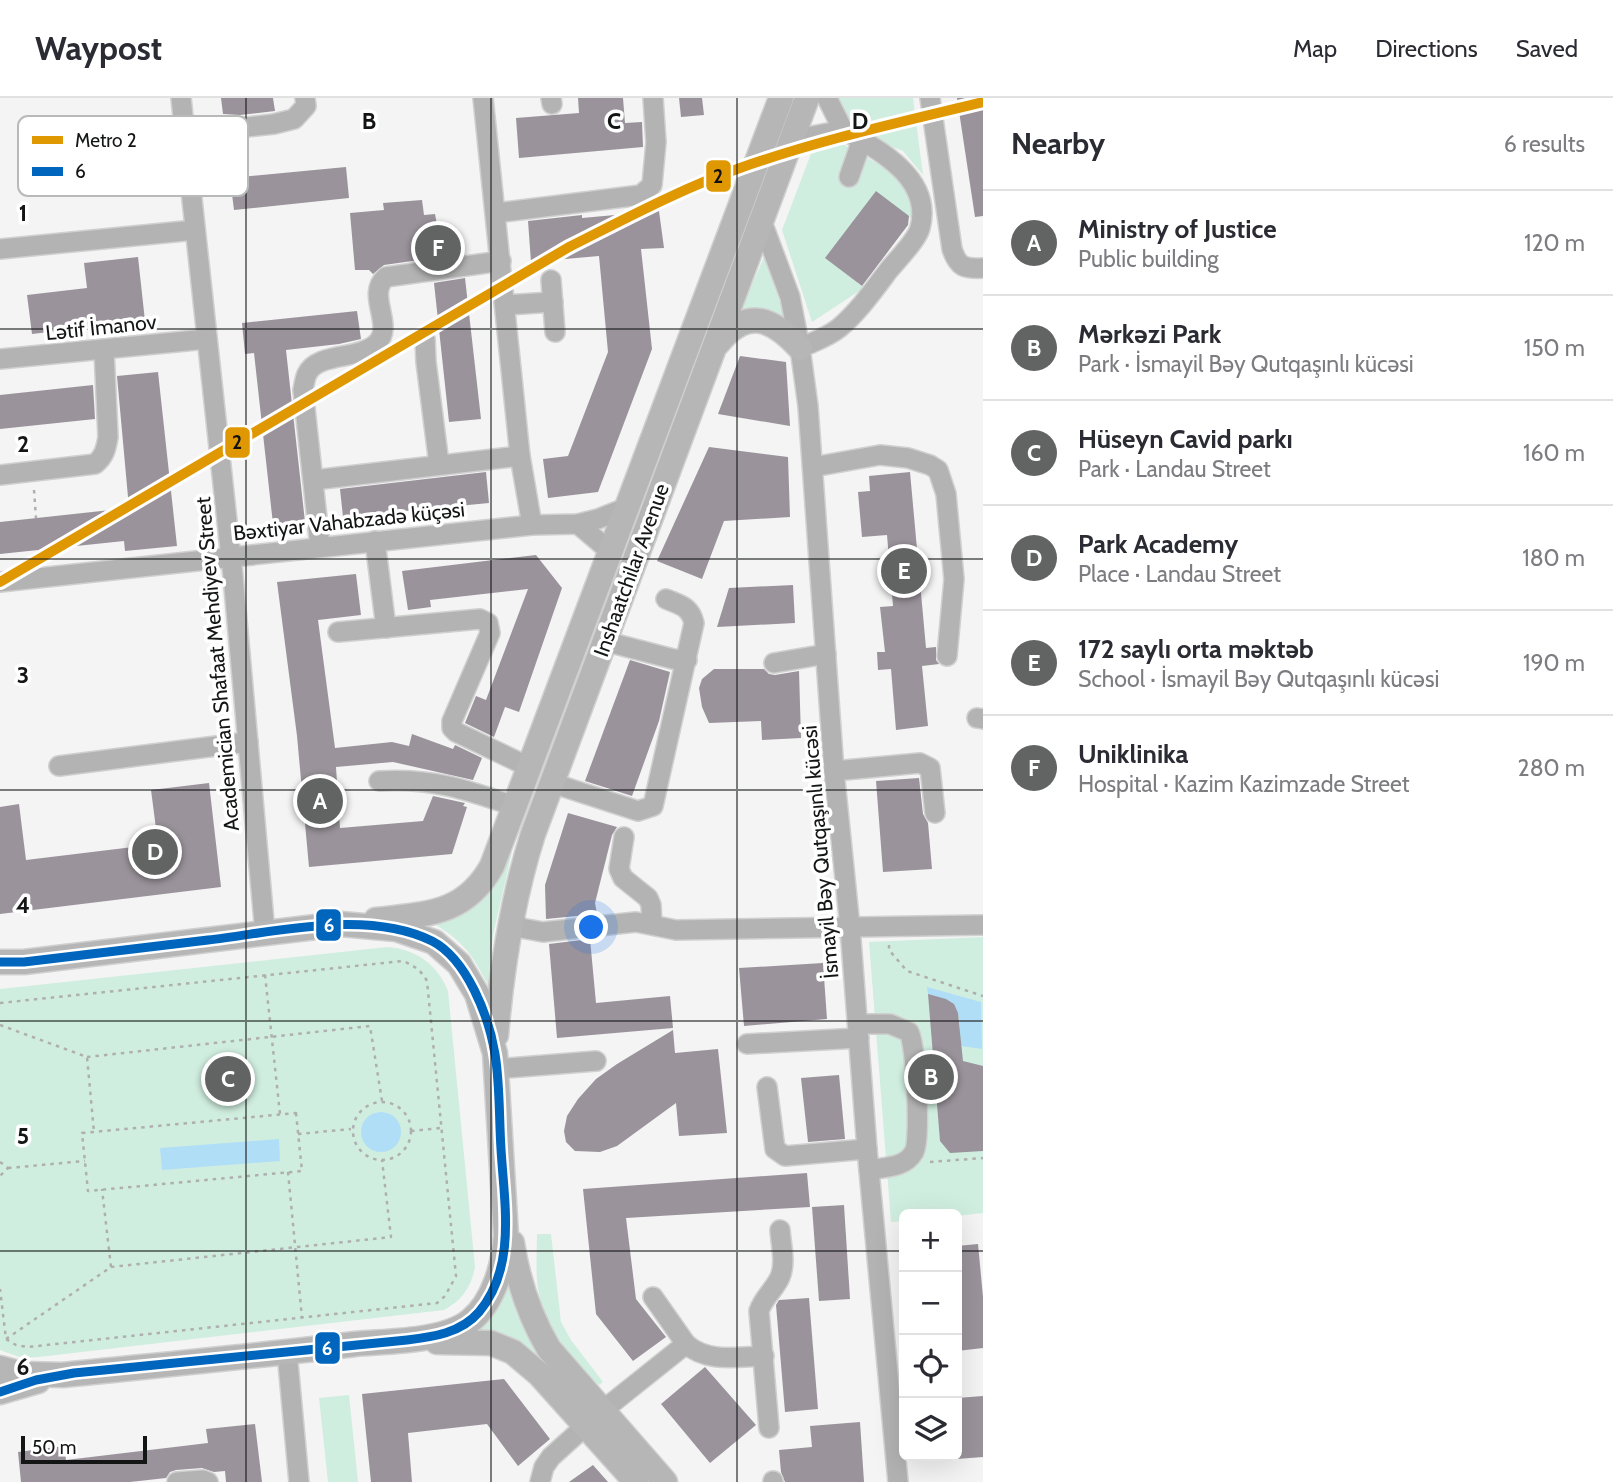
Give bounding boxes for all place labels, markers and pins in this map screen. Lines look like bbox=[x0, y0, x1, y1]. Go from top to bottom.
pin: F bbox=[415, 222, 461, 274]
pin: E bbox=[881, 545, 927, 597]
pin: A bbox=[297, 775, 343, 827]
pin: D bbox=[132, 826, 178, 878]
pin: B bbox=[908, 1051, 954, 1103]
pin: C bbox=[205, 1053, 251, 1105]

